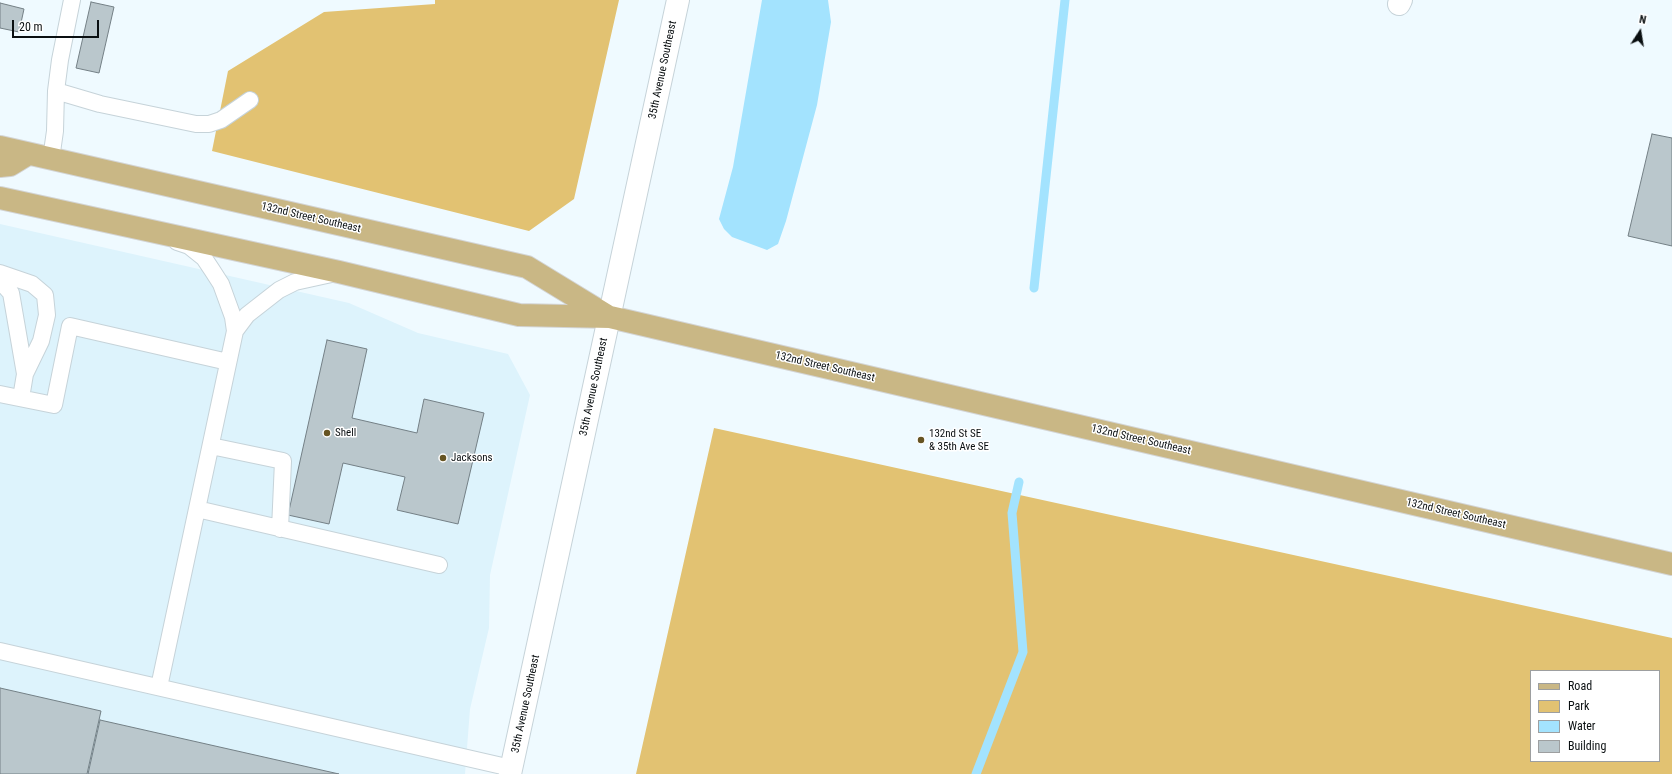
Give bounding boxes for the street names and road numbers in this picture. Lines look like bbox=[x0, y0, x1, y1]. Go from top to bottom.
street label: 35th Avenue Southeast bbox=[646, 20, 680, 120]
street label: 132nd Street Southeast bbox=[260, 200, 362, 236]
street label: 35th Avenue Southeast bbox=[577, 337, 611, 437]
street label: 132nd Street Southeast bbox=[774, 349, 876, 385]
street label: 132nd Street Southeast bbox=[1090, 422, 1192, 458]
street label: 132nd Street Southeast bbox=[1405, 496, 1507, 532]
street label: 35th Avenue Southeast bbox=[509, 654, 543, 754]

